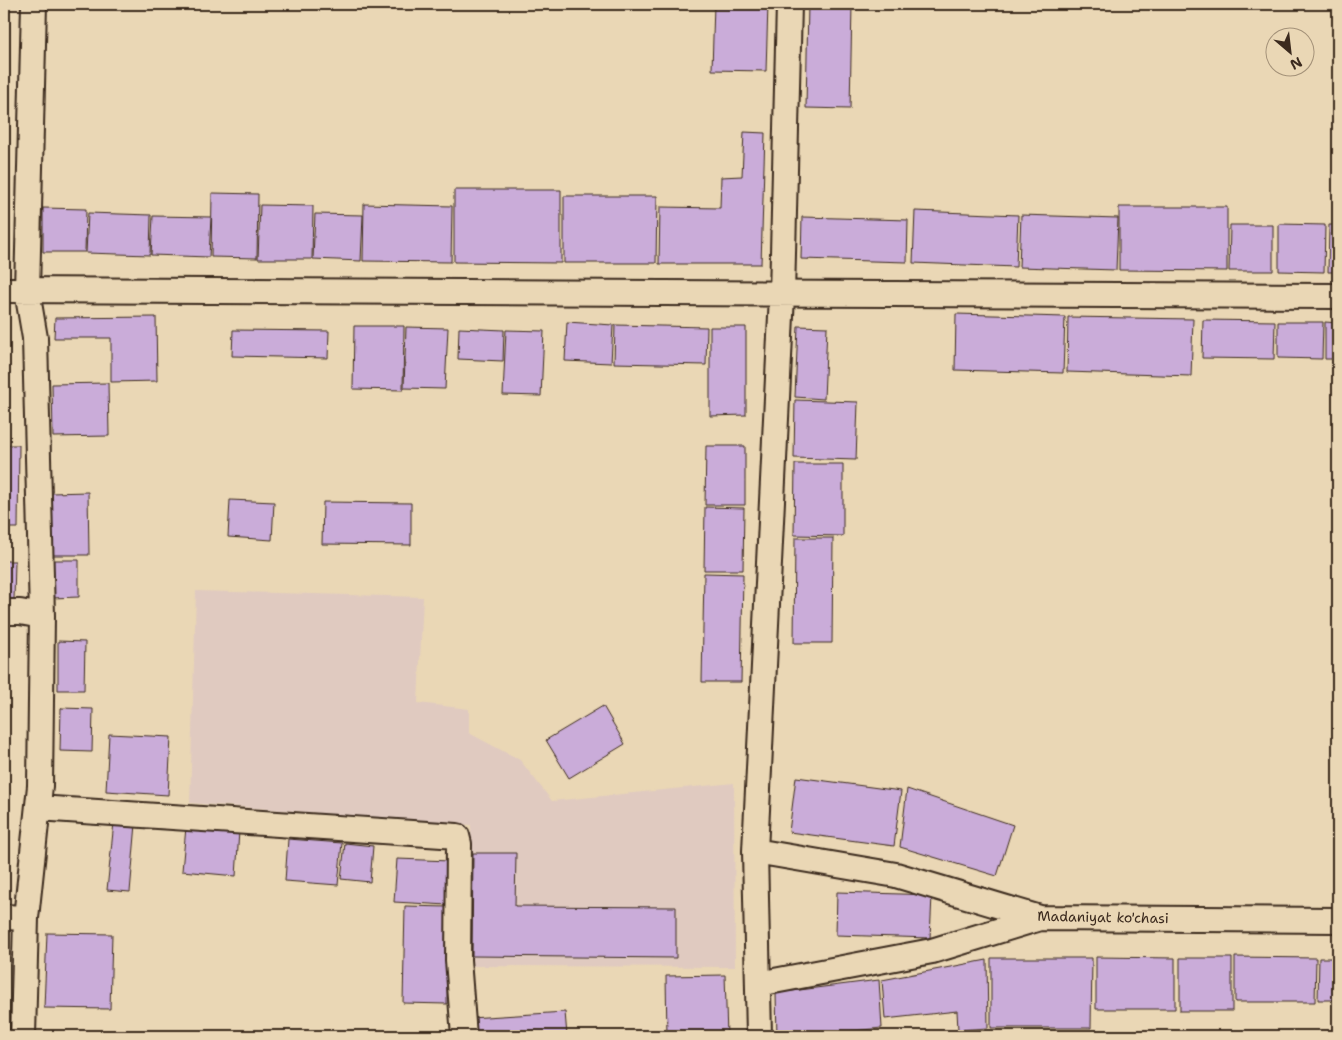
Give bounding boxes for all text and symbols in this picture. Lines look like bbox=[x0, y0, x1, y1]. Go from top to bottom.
north arrow bbox=[1264, 28, 1314, 78]
text: N bbox=[1287, 53, 1305, 74]
street label: Madaniyat ko'chasi bbox=[1037, 907, 1169, 927]

